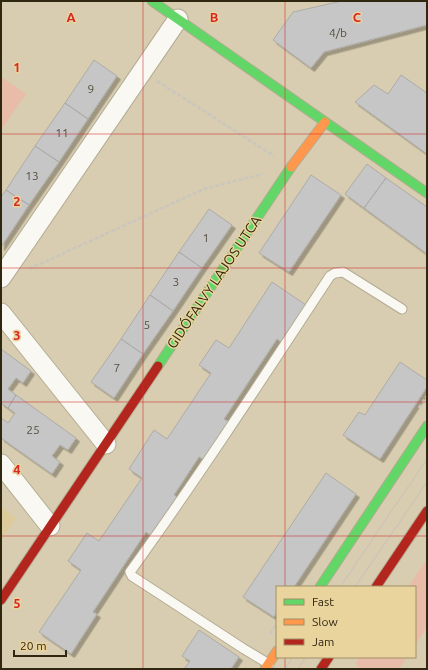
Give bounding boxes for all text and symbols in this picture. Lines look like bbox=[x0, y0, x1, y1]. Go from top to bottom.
text: A bbox=[66, 10, 76, 24]
text: B bbox=[210, 10, 219, 24]
text: C bbox=[353, 10, 362, 24]
house number: 4/b bbox=[329, 26, 347, 39]
text: 1 bbox=[13, 60, 21, 74]
house number: 9 bbox=[88, 82, 94, 95]
house number: 11 bbox=[55, 126, 69, 139]
house number: 13 bbox=[25, 169, 39, 182]
text: 2 bbox=[13, 194, 21, 208]
street label: GIDÓFALVY LAJOS UTCA bbox=[163, 212, 264, 351]
house number: 1 bbox=[203, 231, 209, 244]
house number: 3 bbox=[173, 275, 179, 288]
house number: 5 bbox=[144, 318, 150, 331]
text: 3 bbox=[13, 328, 21, 342]
house number: 7 bbox=[114, 361, 120, 374]
house number: 25 bbox=[26, 423, 40, 436]
text: 4 bbox=[13, 462, 21, 476]
legend bbox=[276, 586, 416, 658]
text: Fast bbox=[312, 595, 334, 608]
text: 5 bbox=[13, 596, 21, 610]
text: Slow bbox=[312, 615, 338, 628]
scale bar bbox=[14, 632, 66, 658]
text: Jam bbox=[312, 635, 334, 648]
text: 20 m bbox=[20, 639, 47, 652]

